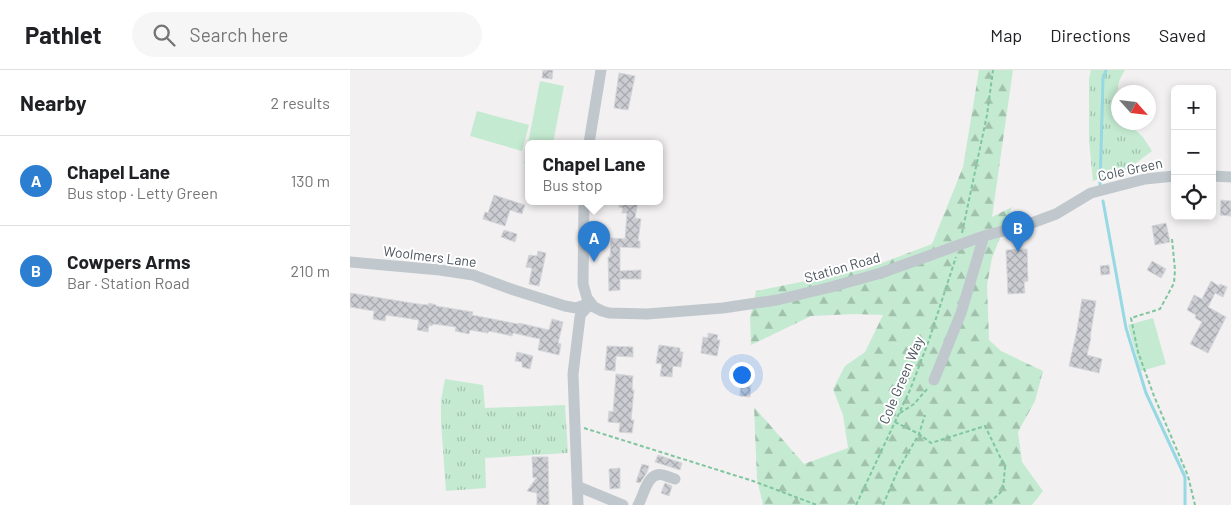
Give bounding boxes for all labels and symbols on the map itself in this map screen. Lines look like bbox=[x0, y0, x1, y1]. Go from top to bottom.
north arrow bbox=[1111, 85, 1156, 130]
street label: Cole Green bbox=[1096, 154, 1164, 184]
pin: B bbox=[1002, 211, 1034, 252]
pin: A bbox=[578, 221, 610, 262]
street label: Woolmers Lane bbox=[382, 242, 478, 270]
street label: Station Road bbox=[802, 248, 882, 286]
street label: Cole Green Way bbox=[875, 333, 927, 426]
your location bbox=[729, 362, 755, 388]

